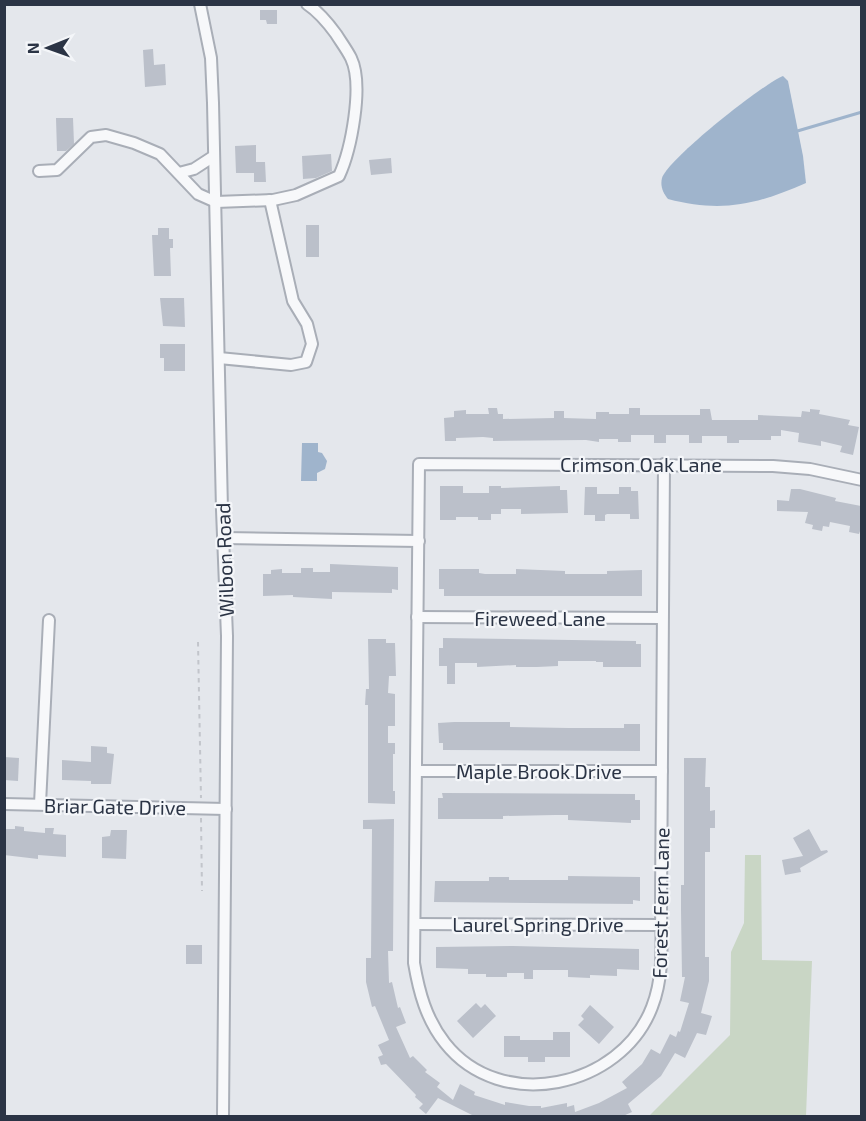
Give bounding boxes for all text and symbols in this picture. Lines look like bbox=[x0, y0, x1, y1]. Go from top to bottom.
north arrow bbox=[18, 18, 78, 78]
text: N bbox=[23, 42, 42, 54]
street label: Crimson Oak Lane bbox=[560, 452, 722, 476]
street label: Wilbon Road bbox=[210, 502, 238, 618]
street label: Fireweed Lane bbox=[474, 606, 606, 630]
street label: Maple Brook Drive bbox=[456, 759, 622, 783]
street label: Briar Gate Drive bbox=[44, 793, 186, 819]
street label: Forest Fern Lane bbox=[647, 827, 673, 979]
street label: Laurel Spring Drive bbox=[452, 912, 624, 936]

